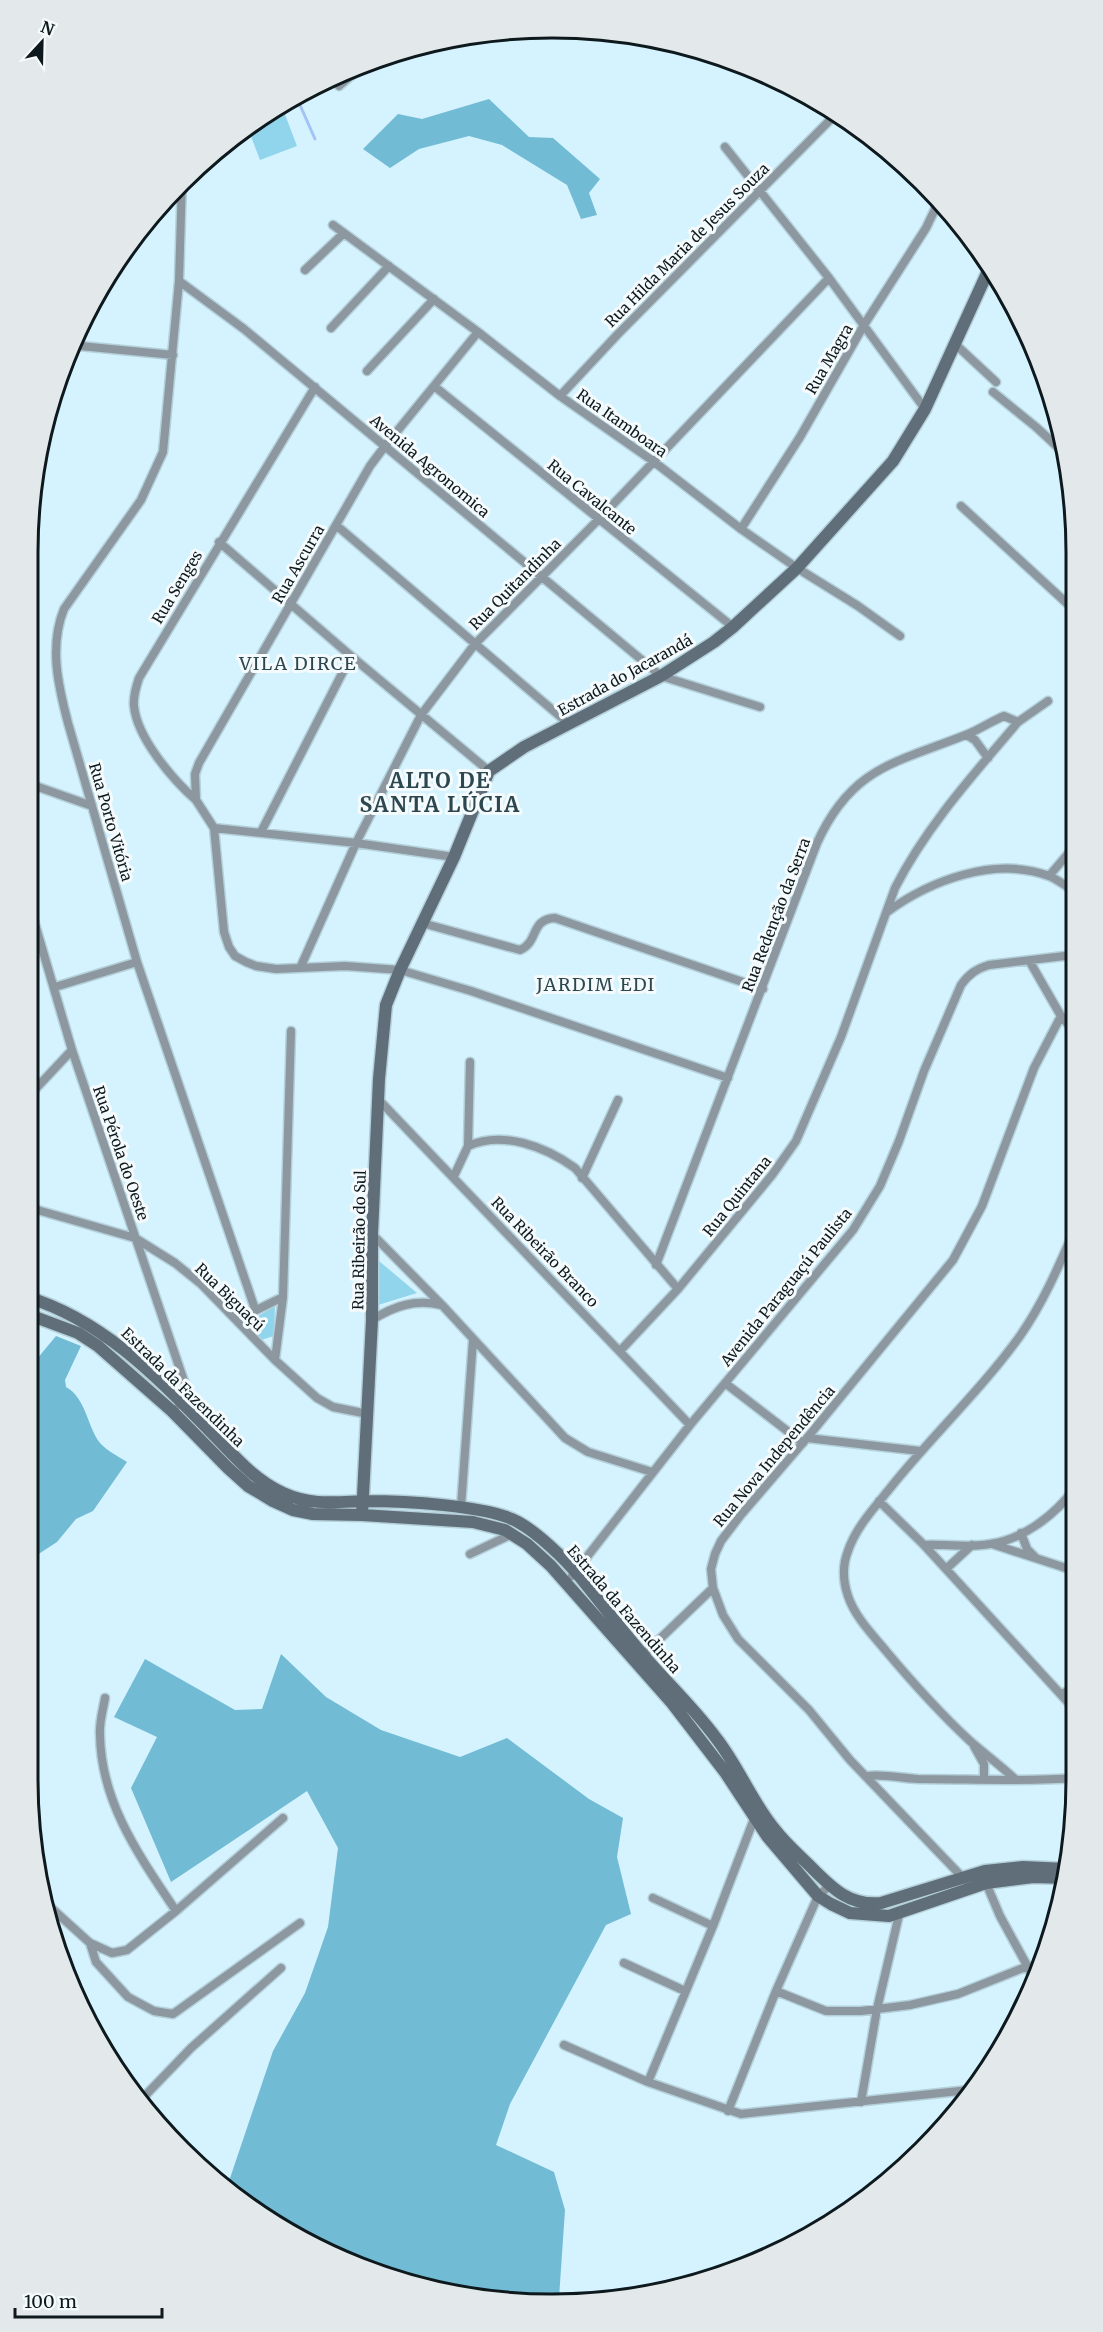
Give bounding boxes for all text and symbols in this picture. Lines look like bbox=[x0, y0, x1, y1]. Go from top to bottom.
north arrow bbox=[12, 12, 72, 72]
text: N bbox=[38, 16, 58, 40]
street label: Rua Hilda Maria de Jesus Souza bbox=[601, 159, 773, 331]
street label: Rua Magra bbox=[801, 320, 857, 398]
street label: Rua Itamboara bbox=[573, 385, 671, 461]
street label: Avenida Agronomica bbox=[366, 410, 494, 522]
street label: Rua Cavalcante bbox=[544, 455, 640, 539]
street label: Rua Ascurra bbox=[268, 521, 328, 607]
street label: Rua Quitandinha bbox=[465, 534, 565, 634]
street label: Rua Senges bbox=[148, 547, 206, 627]
street label: Estrada do Jacarandá bbox=[555, 630, 695, 720]
district label: VILA DIRCE bbox=[238, 652, 357, 675]
street label: Rua Porto Vitória bbox=[85, 761, 137, 883]
district label: ALTO DE SANTA LÚCIA bbox=[360, 767, 520, 818]
street label: Rua Redenção da Serra bbox=[738, 835, 814, 995]
district label: JARDIM EDI bbox=[535, 973, 656, 996]
street label: Rua Pérola do Oeste bbox=[89, 1083, 153, 1223]
street label: Rua Quintana bbox=[699, 1152, 775, 1240]
street label: Rua Ribeirão do Sul bbox=[348, 1170, 370, 1310]
street label: Rua Ribeirão Branco bbox=[487, 1193, 603, 1311]
street label: Avenida Paraguaçú Paulista bbox=[716, 1204, 856, 1371]
street label: Rua Biguaçú bbox=[191, 1259, 269, 1335]
street label: Estrada da Fazendinha bbox=[118, 1323, 248, 1451]
street label: Rua Nova Independência bbox=[709, 1382, 839, 1530]
street label: Estrada da Fazendinha bbox=[563, 1541, 685, 1677]
scale bar bbox=[15, 2281, 162, 2319]
text: 100 m bbox=[24, 2290, 77, 2313]

